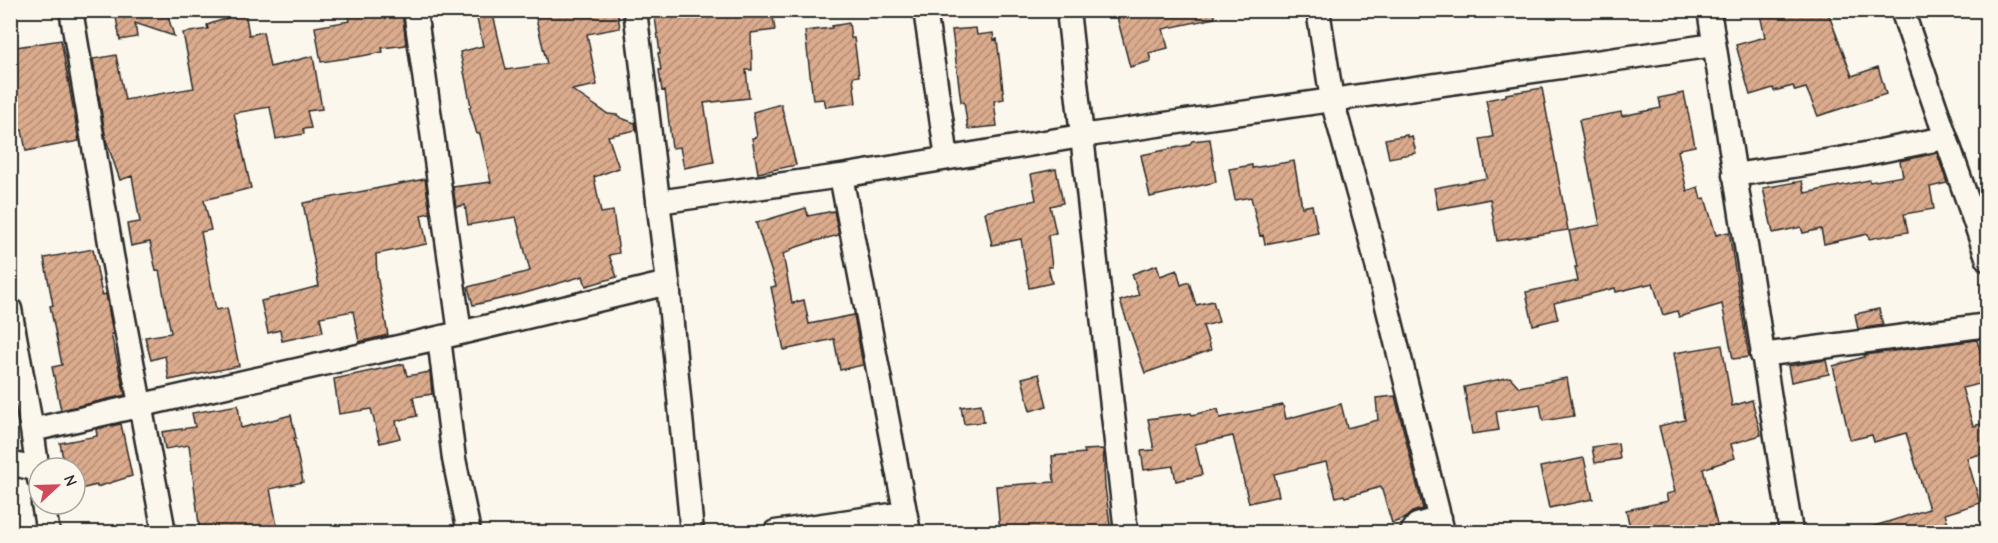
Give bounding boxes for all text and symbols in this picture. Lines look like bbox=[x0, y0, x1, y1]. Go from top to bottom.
north arrow bbox=[27, 456, 87, 516]
text: N bbox=[60, 473, 80, 489]

